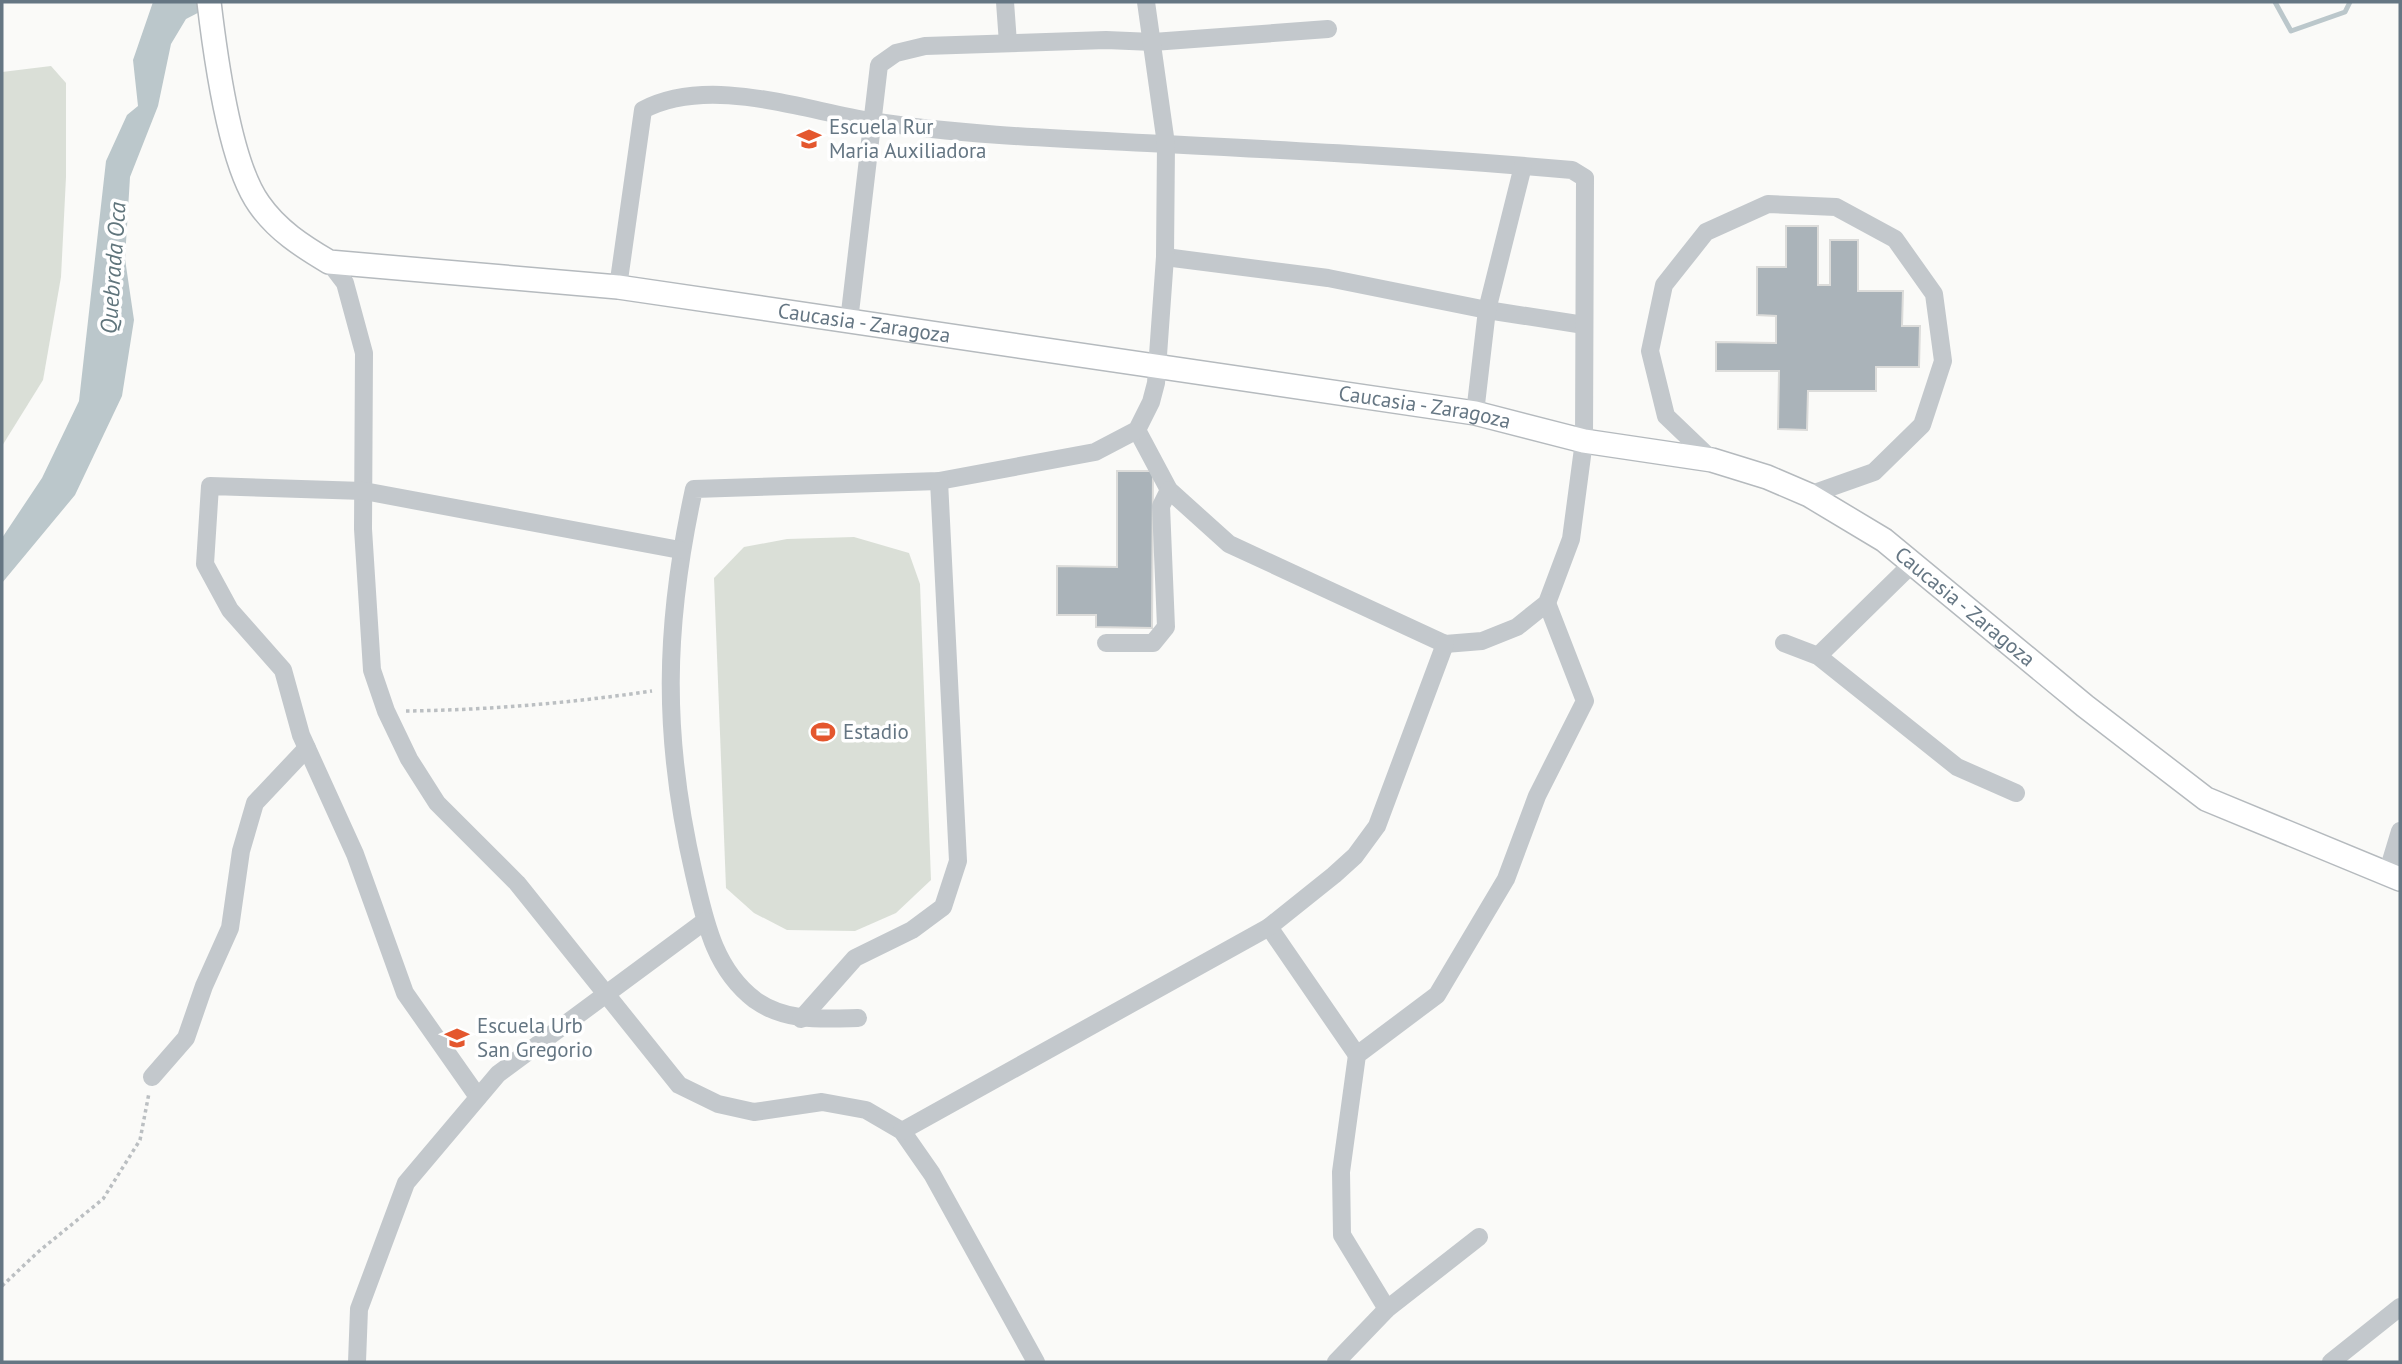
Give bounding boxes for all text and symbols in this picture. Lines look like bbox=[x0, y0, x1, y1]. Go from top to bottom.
place label: Escuela Rur Maria Auxiliadora bbox=[829, 113, 986, 164]
school or university icon: Escuela Rur Maria Auxiliadora bbox=[795, 125, 823, 153]
water label: Quebrada Oca bbox=[93, 201, 132, 335]
street label: Caucasia - Zaragoza bbox=[776, 297, 952, 349]
street label: Caucasia - Zaragoza bbox=[1337, 379, 1514, 435]
street label: Caucasia - Zaragoza bbox=[1889, 541, 2041, 672]
sports icon: Estadio bbox=[809, 718, 837, 746]
place label: Estadio bbox=[843, 718, 909, 745]
place label: Escuela Urb San Gregorio bbox=[477, 1012, 593, 1063]
school or university icon: Escuela Urb San Gregorio bbox=[443, 1024, 471, 1052]

